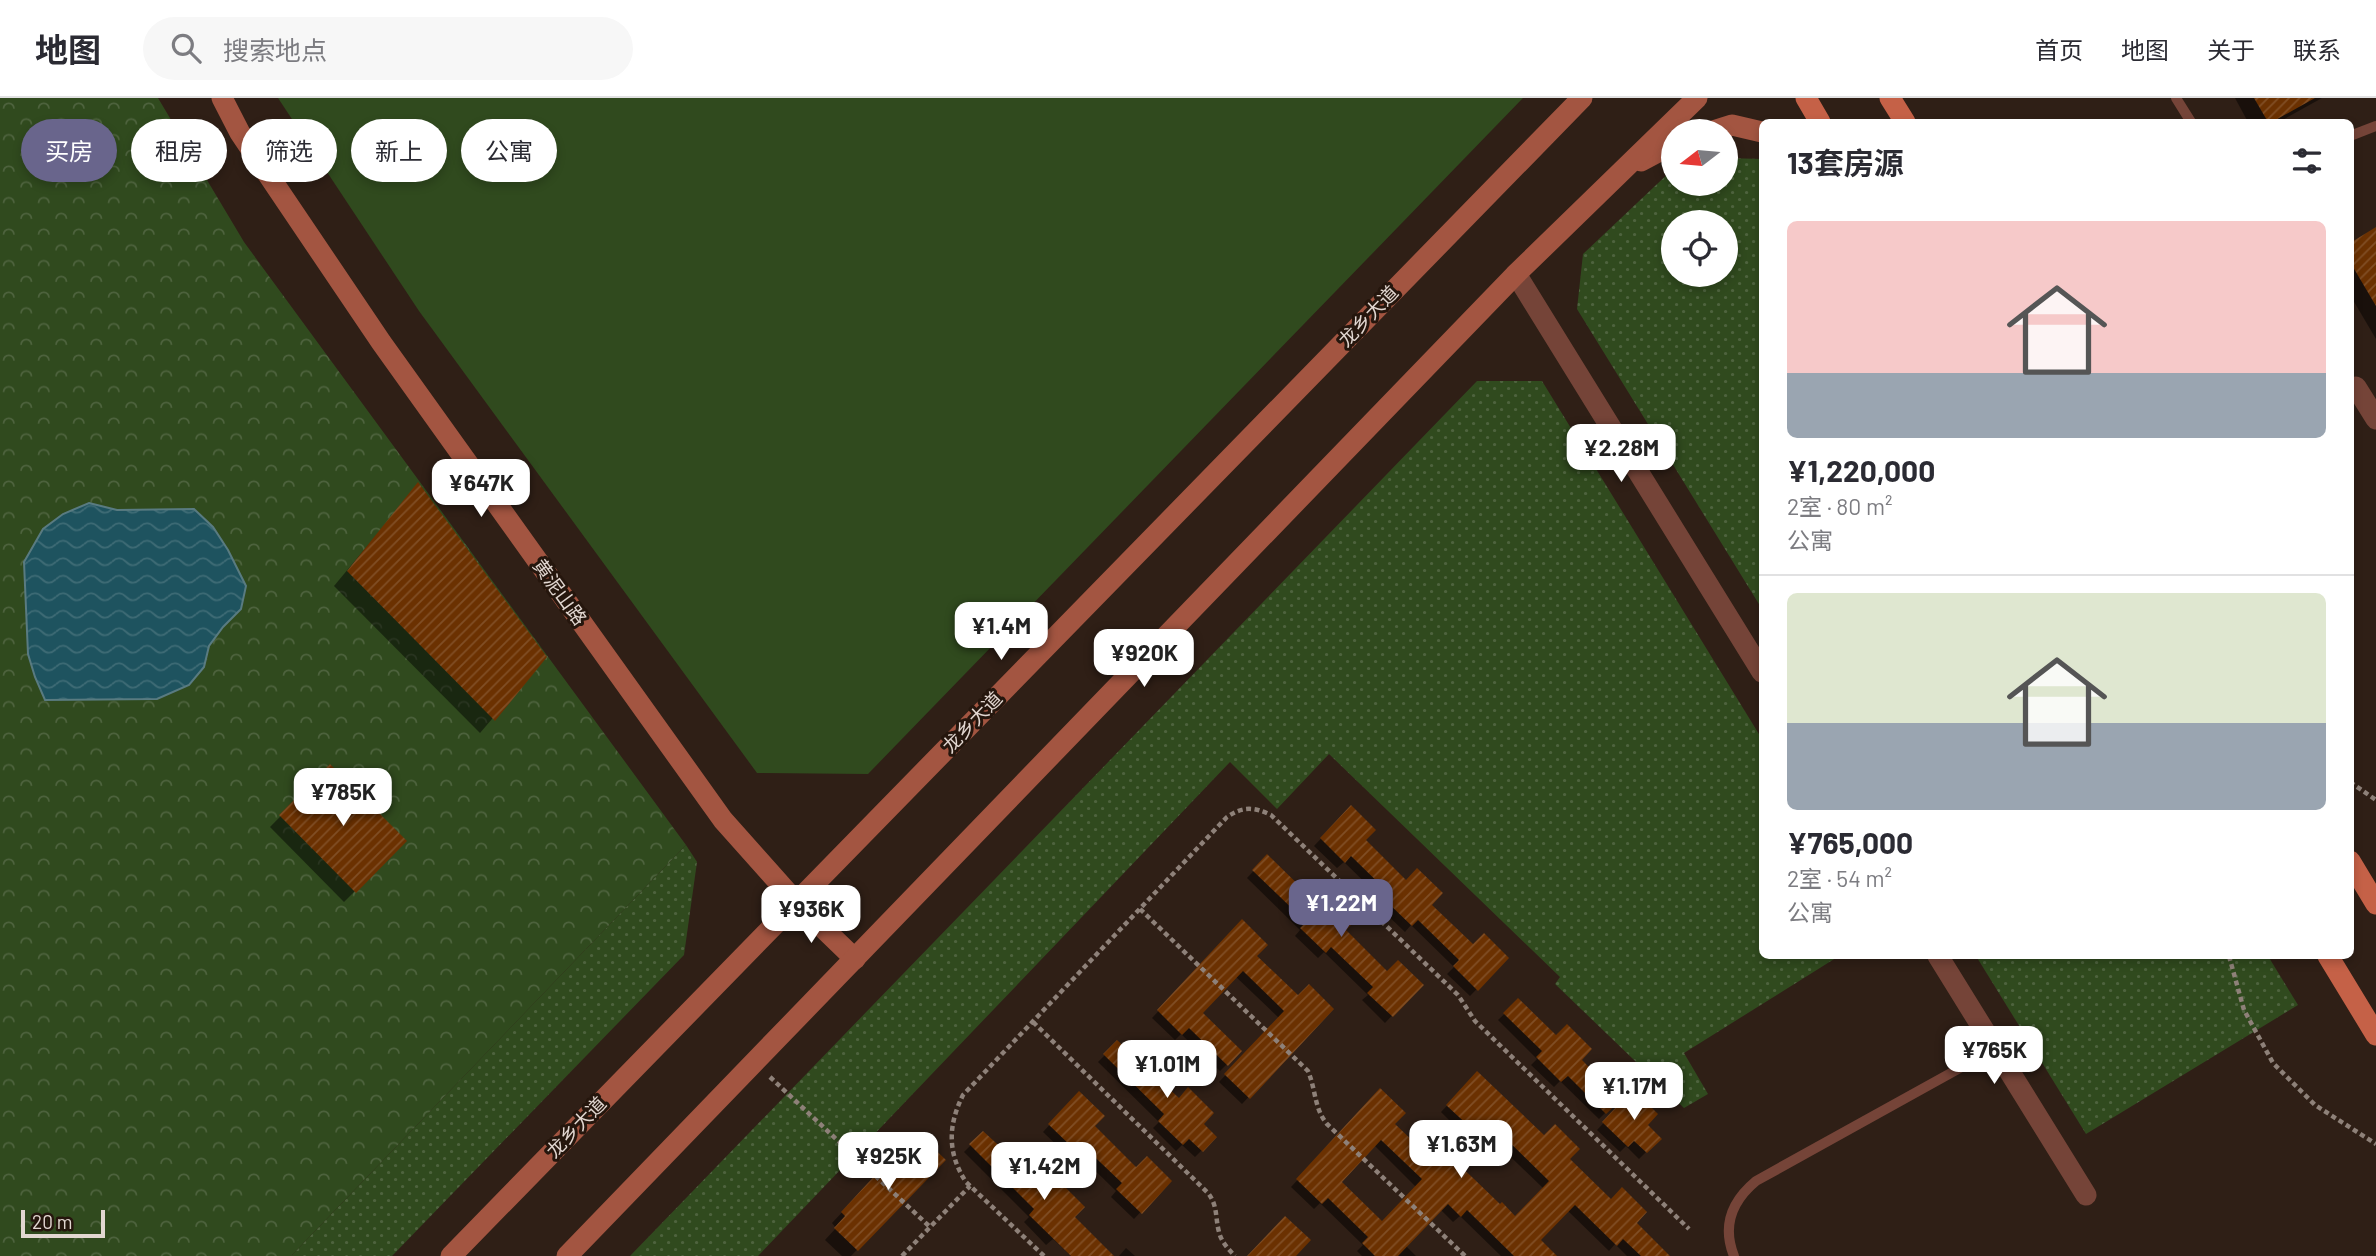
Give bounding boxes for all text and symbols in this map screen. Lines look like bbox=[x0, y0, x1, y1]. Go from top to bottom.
search box bbox=[143, 17, 633, 80]
text: 地图 bbox=[35, 29, 101, 69]
icon: search bbox=[167, 29, 205, 67]
text: 搜索地点 bbox=[223, 34, 327, 65]
text: 首页 bbox=[2035, 35, 2083, 64]
text: 地图 bbox=[2121, 35, 2169, 64]
text: 关于 bbox=[2207, 35, 2255, 64]
text: 联系 bbox=[2293, 35, 2341, 64]
chip: 买房 bbox=[21, 119, 117, 182]
chip: 租房 bbox=[131, 119, 227, 182]
chip: 筛选 bbox=[241, 119, 337, 182]
chip: 新上 bbox=[351, 119, 447, 182]
chip: 公寓 bbox=[461, 119, 557, 182]
north arrow bbox=[1661, 119, 1738, 196]
map controls bbox=[1661, 119, 1738, 287]
icon: filters bbox=[2288, 142, 2326, 180]
text: 13套房源 bbox=[1787, 144, 1904, 180]
button: locate bbox=[1661, 210, 1738, 287]
icon: home bbox=[1994, 267, 2120, 393]
street label: 龙乡大道 bbox=[1333, 280, 1402, 351]
pin: ¥2.28M bbox=[1564, 424, 1678, 484]
text: ¥2.28M bbox=[1583, 433, 1659, 461]
text: ¥1,220,000 bbox=[1787, 452, 1935, 488]
pin: ¥647K bbox=[432, 460, 530, 519]
text: ¥647K bbox=[448, 468, 514, 496]
text: 2室 · 80 m² bbox=[1787, 492, 1892, 520]
text: 公寓 bbox=[1787, 526, 1833, 554]
street label: 黄泥山路 bbox=[529, 554, 592, 629]
pin: ¥1.4M bbox=[952, 602, 1050, 662]
text: ¥1.4M bbox=[971, 611, 1031, 639]
pin: ¥920K bbox=[1095, 630, 1193, 689]
text: ¥920K bbox=[1110, 638, 1178, 666]
icon: home bbox=[1994, 639, 2120, 765]
street label: 龙乡大道 bbox=[937, 686, 1006, 757]
pin: ¥785K bbox=[294, 768, 392, 828]
text: ¥785K bbox=[310, 777, 376, 805]
text: ¥765,000 bbox=[1787, 824, 1913, 860]
text: 2室 · 54 m² bbox=[1787, 864, 1892, 892]
pin: ¥1.22M bbox=[1284, 880, 1398, 939]
pin: ¥936K bbox=[762, 886, 860, 945]
text: ¥1.22M bbox=[1305, 888, 1377, 916]
text: ¥936K bbox=[777, 894, 845, 922]
text: 公寓 bbox=[1787, 898, 1833, 926]
pin: ¥765K bbox=[1945, 1026, 2043, 1086]
text: ¥765K bbox=[1961, 1035, 2027, 1063]
pin: ¥1.01M bbox=[1110, 1040, 1224, 1100]
text: ¥1.01M bbox=[1134, 1049, 1200, 1077]
pin: ¥1.17M bbox=[1577, 1062, 1691, 1122]
text: ¥1.17M bbox=[1601, 1071, 1667, 1099]
street label: 龙乡大道 bbox=[541, 1091, 610, 1162]
pin: ¥1.63M bbox=[1404, 1121, 1518, 1180]
text: ¥1.63M bbox=[1425, 1129, 1497, 1157]
pin: ¥925K bbox=[839, 1132, 937, 1192]
text: ¥925K bbox=[854, 1141, 922, 1169]
pin: ¥1.42M bbox=[987, 1142, 1101, 1202]
text: ¥1.42M bbox=[1007, 1151, 1081, 1179]
scale bar bbox=[21, 1207, 105, 1239]
text: 20 m bbox=[32, 1210, 72, 1233]

